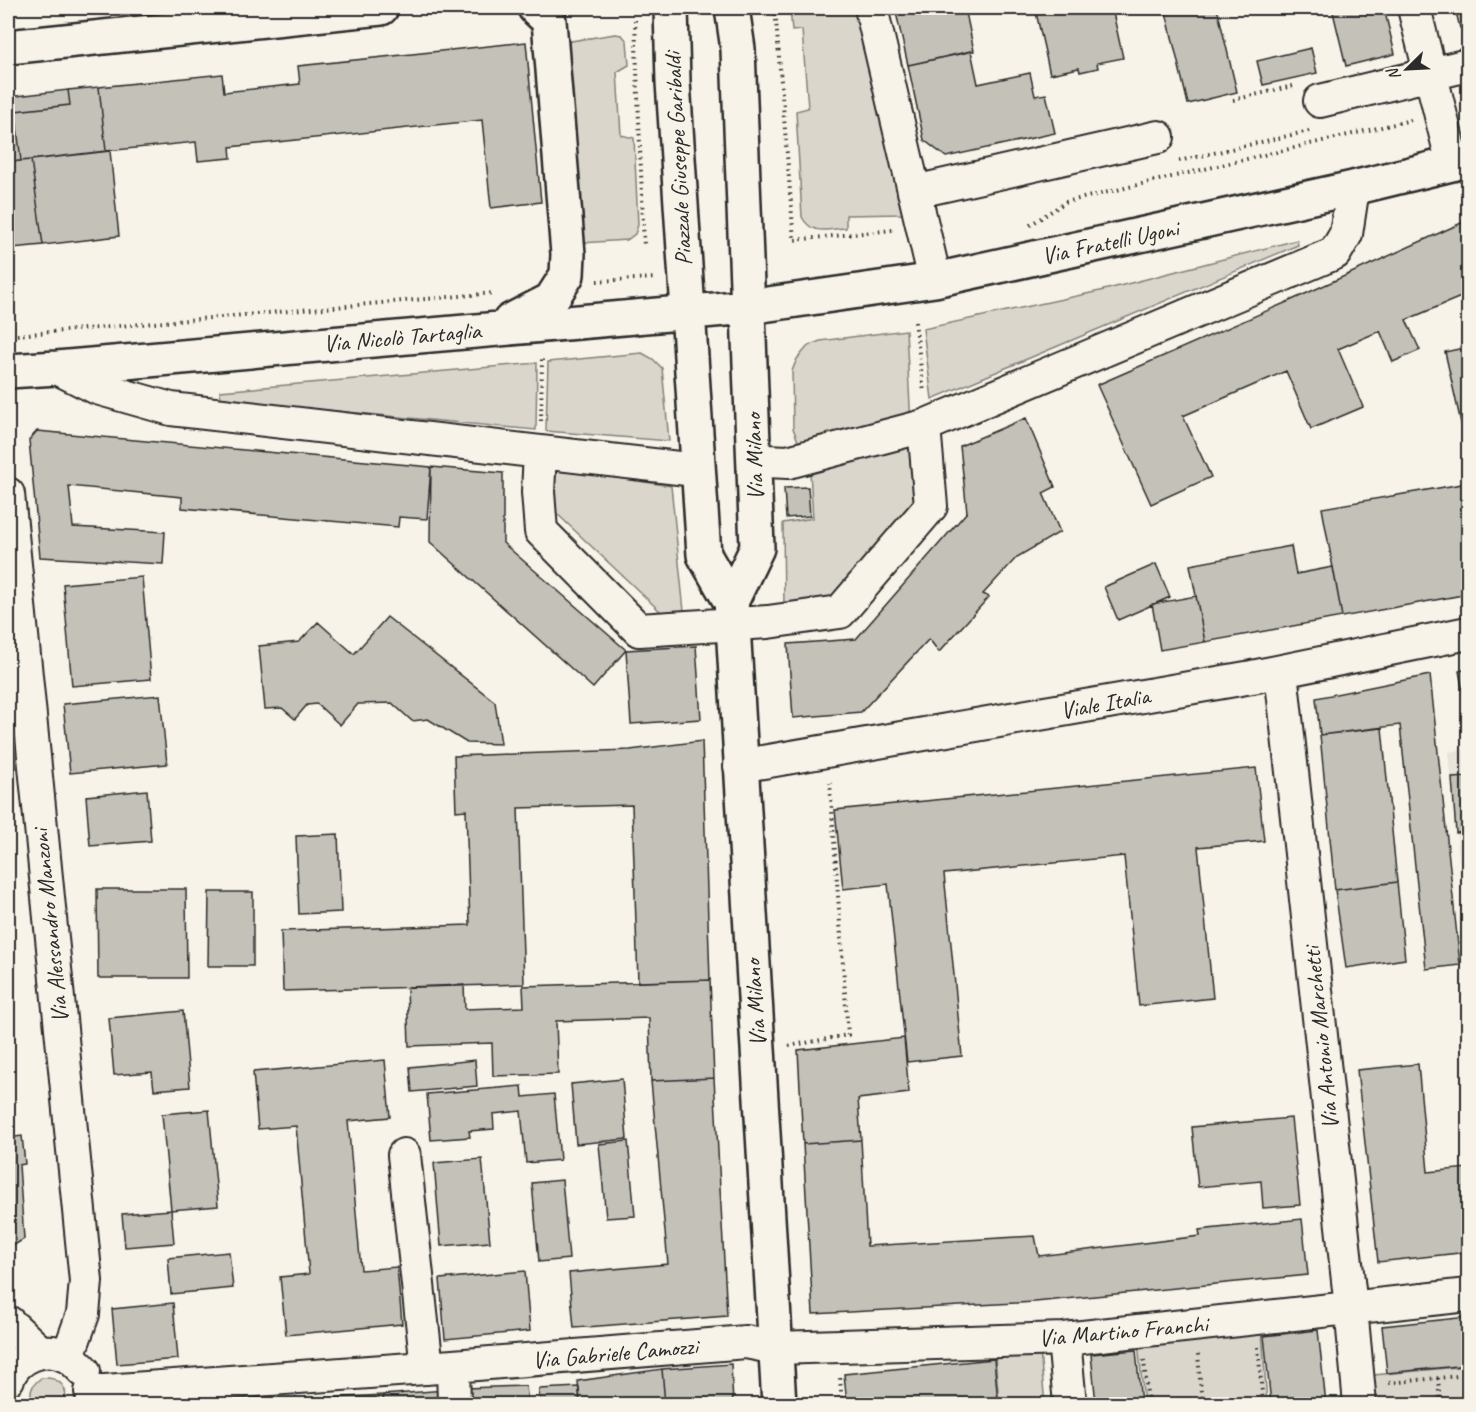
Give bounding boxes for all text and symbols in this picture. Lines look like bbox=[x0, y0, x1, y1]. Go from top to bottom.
north arrow bbox=[1377, 39, 1437, 99]
street label: Piazzale Giuseppe Garibaldi bbox=[657, 48, 699, 267]
text: N bbox=[1382, 63, 1405, 83]
street label: Via Fratelli Ugoni bbox=[1039, 212, 1184, 271]
street label: Via Nicolò Tartaglia bbox=[322, 315, 484, 359]
street label: Via Milano bbox=[737, 410, 771, 501]
street label: Viale Italia bbox=[1058, 680, 1154, 726]
street label: Via Alessandro Manzoni bbox=[25, 825, 75, 1024]
street label: Via Antonio Marchetti bbox=[1296, 943, 1346, 1131]
street label: Via Milano bbox=[737, 956, 773, 1048]
street label: Via Martino Franchi bbox=[1037, 1308, 1211, 1353]
street label: Via Gabriele Camozzi bbox=[531, 1331, 702, 1375]

